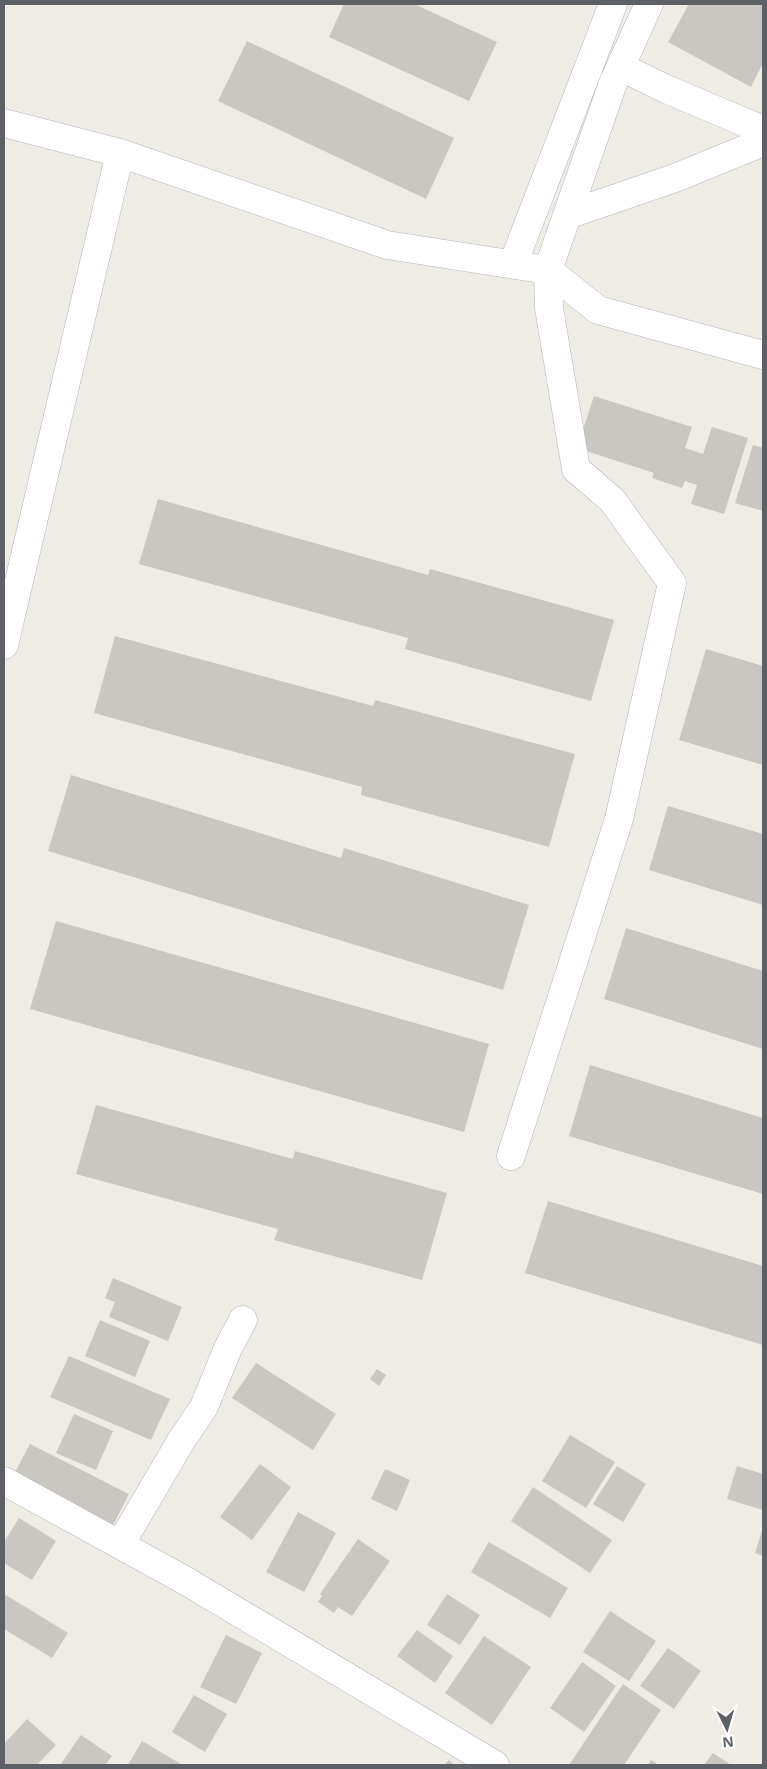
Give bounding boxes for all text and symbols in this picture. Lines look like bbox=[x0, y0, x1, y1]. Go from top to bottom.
north arrow bbox=[702, 1704, 752, 1754]
text: N bbox=[722, 1732, 735, 1752]

